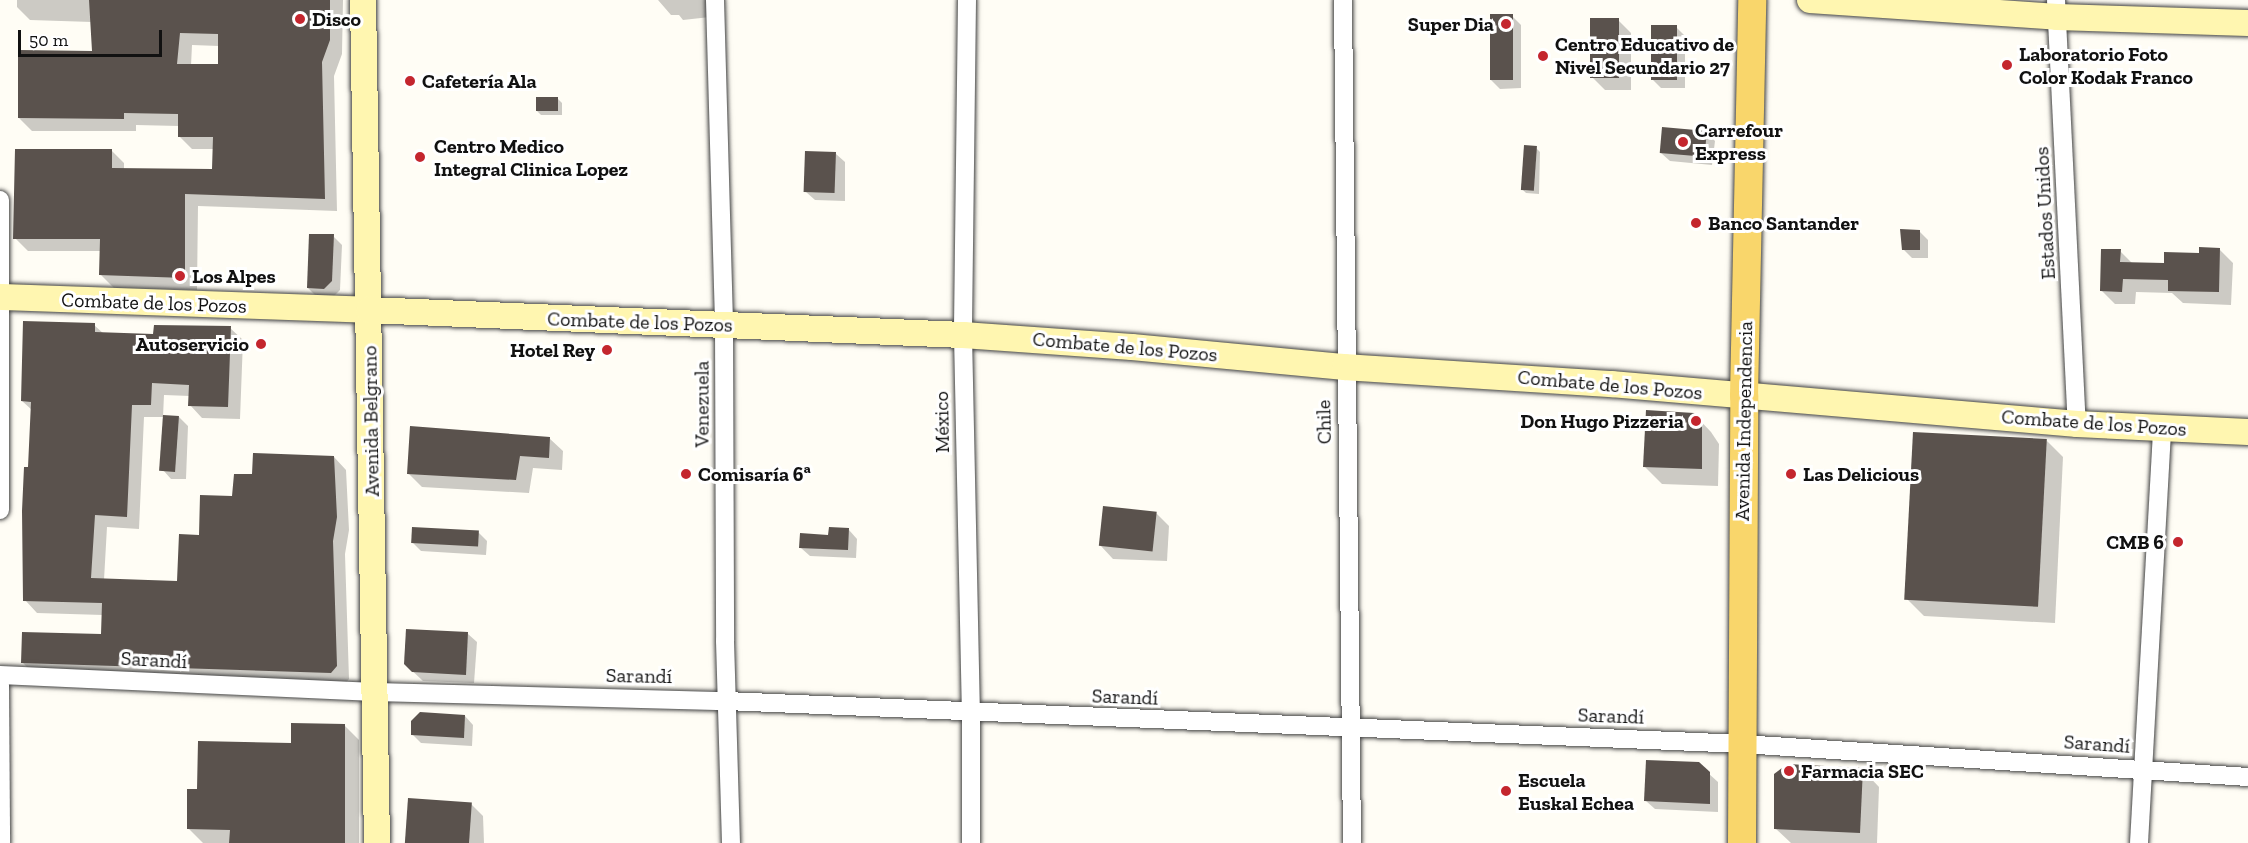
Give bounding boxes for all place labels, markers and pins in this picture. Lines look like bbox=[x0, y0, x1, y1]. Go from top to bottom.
place label: Disco bbox=[312, 7, 361, 31]
marker: Disco bbox=[293, 12, 307, 26]
place label: Super Dia bbox=[1407, 12, 1494, 36]
marker: Super Dia bbox=[1499, 17, 1513, 31]
place label: Centro Educativo de Nivel Secundario 27 bbox=[1555, 33, 1734, 80]
place label: Laboratorio Foto Color Kodak Franco bbox=[2019, 42, 2193, 89]
marker: Centro Educativo de Nivel Secundario 27 bbox=[1536, 49, 1550, 63]
marker: Laboratorio Foto Color Kodak Franco bbox=[2000, 58, 2014, 72]
place label: Cafetería Ala bbox=[422, 69, 537, 93]
marker: Cafetería Ala bbox=[403, 74, 417, 88]
place label: Carrefour Express bbox=[1695, 118, 1783, 165]
place label: Centro Medico Integral Clinica Lopez bbox=[434, 134, 628, 181]
marker: Carrefour Express bbox=[1676, 135, 1690, 149]
marker: Centro Medico Integral Clinica Lopez bbox=[411, 148, 429, 166]
place label: Banco Santander bbox=[1708, 211, 1859, 235]
marker: Banco Santander bbox=[1689, 216, 1703, 230]
place label: Los Alpes bbox=[192, 264, 276, 288]
marker: Los Alpes bbox=[173, 269, 187, 283]
place label: Autoservicio bbox=[135, 332, 249, 356]
marker: Autoservicio bbox=[254, 337, 268, 351]
place label: Hotel Rey bbox=[510, 338, 595, 362]
marker: Hotel Rey bbox=[600, 343, 614, 357]
place label: Don Hugo Pizzeria bbox=[1520, 409, 1684, 433]
marker: Don Hugo Pizzeria bbox=[1689, 414, 1703, 428]
place label: Comisaría 6ª bbox=[698, 462, 811, 486]
place label: Las Delicious bbox=[1803, 462, 1919, 486]
marker: Comisaría 6ª bbox=[679, 467, 693, 481]
marker: Las Delicious bbox=[1784, 467, 1798, 481]
place label: CMB 6 bbox=[2106, 530, 2164, 554]
marker: CMB 6 bbox=[2169, 533, 2187, 551]
place label: Farmacia SEC bbox=[1801, 759, 1924, 783]
marker: Farmacia SEC bbox=[1782, 764, 1796, 778]
place label: Escuela Euskal Echea bbox=[1518, 768, 1634, 815]
marker: Escuela Euskal Echea bbox=[1499, 784, 1513, 798]

